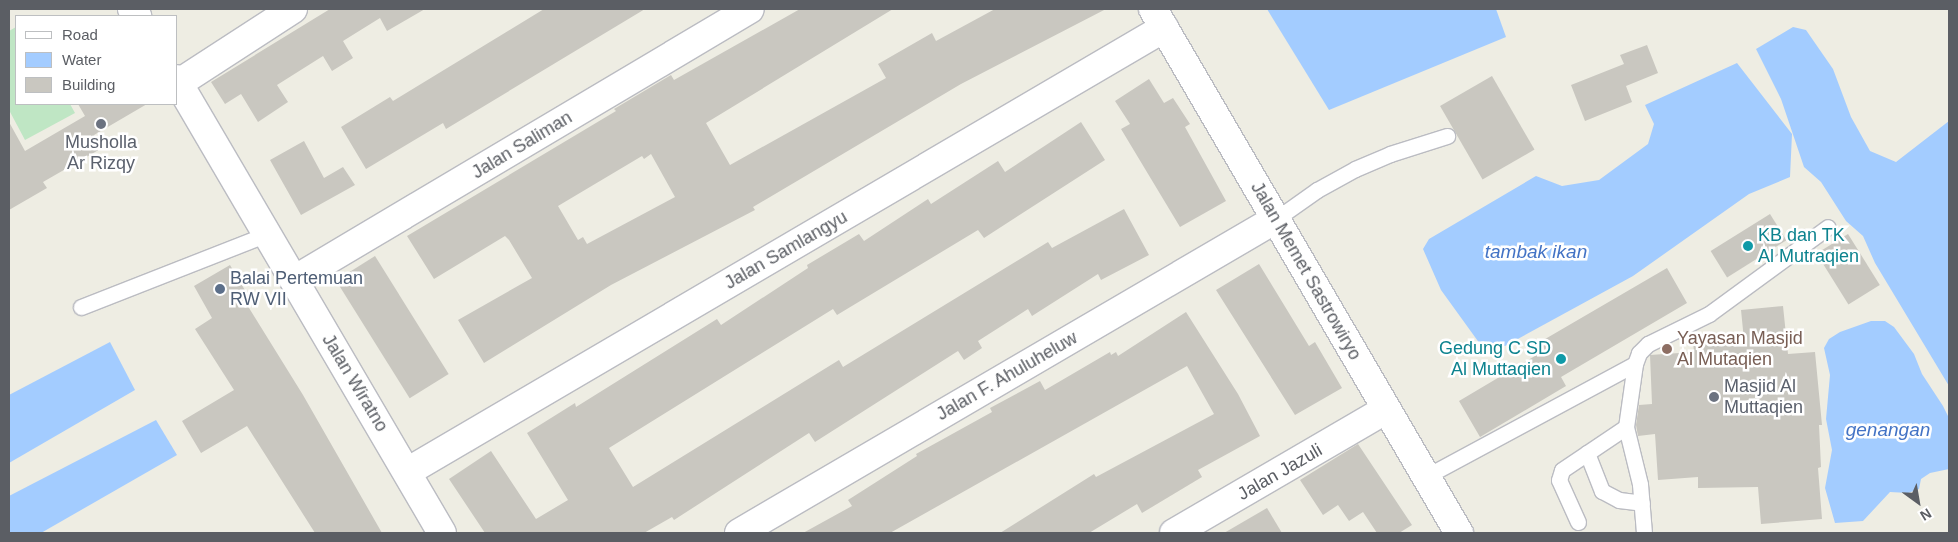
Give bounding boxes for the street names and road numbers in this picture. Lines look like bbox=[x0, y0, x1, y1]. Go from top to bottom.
street label: Jalan Saliman bbox=[468, 107, 576, 183]
street label: Jalan Memet Sastrowiryo bbox=[1246, 178, 1366, 364]
street label: Jalan Samlangyu bbox=[721, 206, 851, 294]
street label: Jalan F. Ahuluheluw bbox=[932, 327, 1082, 425]
street label: Jalan Wiratno bbox=[317, 330, 393, 436]
street label: Jalan Jazuli bbox=[1234, 439, 1326, 505]

